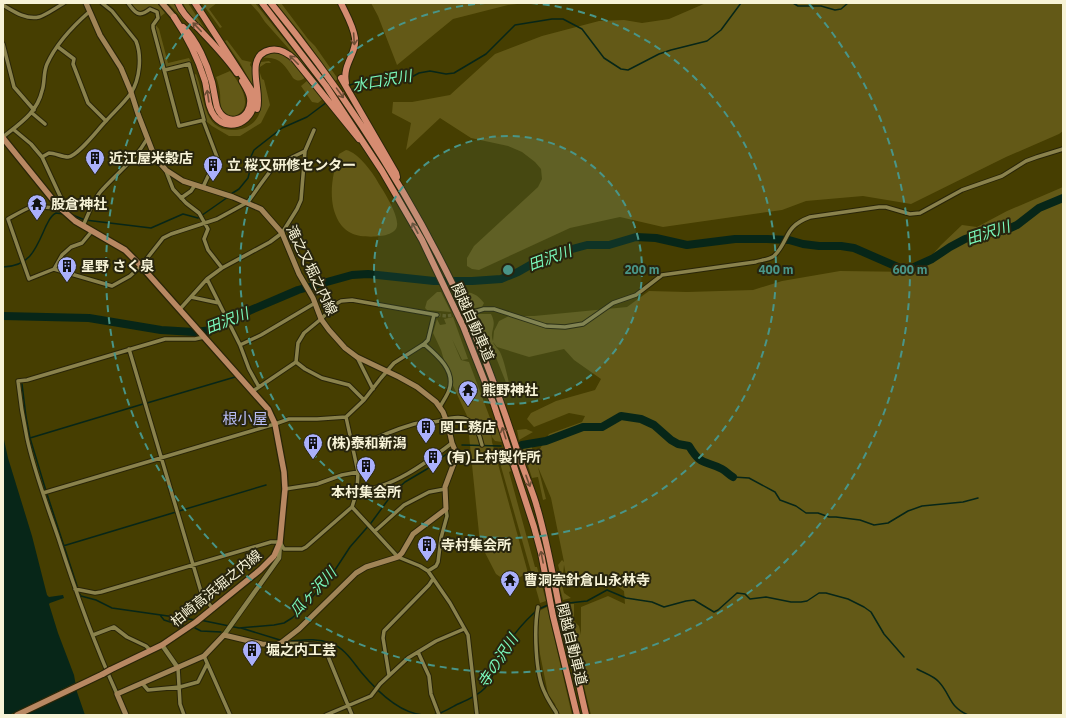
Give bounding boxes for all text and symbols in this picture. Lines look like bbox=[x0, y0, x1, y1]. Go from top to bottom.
one-way arrow bbox=[192, 22, 202, 32]
one-way arrow bbox=[350, 32, 357, 45]
one-way arrow bbox=[289, 55, 299, 65]
water label: 水口沢川 bbox=[351, 66, 415, 95]
one-way arrow bbox=[336, 88, 344, 99]
one-way arrow bbox=[204, 90, 212, 103]
building icon: 近江屋米穀店 bbox=[84, 147, 106, 175]
place label: 近江屋米穀店 bbox=[109, 149, 193, 167]
building icon: 立 桜又研修センター bbox=[202, 154, 224, 182]
place label: 立 桜又研修センター bbox=[227, 156, 356, 174]
temple icon: 股倉神社 bbox=[26, 193, 48, 221]
place label: 股倉神社 bbox=[51, 195, 107, 213]
water label: 田沢川 bbox=[964, 216, 1014, 249]
street label: 滝之又堀之内線 bbox=[282, 222, 342, 318]
one-way arrow bbox=[410, 222, 418, 234]
water label: 田沢川 bbox=[525, 240, 576, 274]
building icon: 星野 さく泉 bbox=[56, 255, 78, 283]
place label: 星野 さく泉 bbox=[81, 257, 154, 275]
text: 200 m bbox=[624, 262, 660, 277]
text: 400 m bbox=[758, 262, 794, 277]
text: 600 m bbox=[892, 262, 928, 277]
centre of rings bbox=[501, 263, 515, 277]
street label: 関越自動車道 bbox=[448, 280, 498, 364]
water label: 田沢川 bbox=[202, 303, 253, 337]
temple icon: 熊野神社 bbox=[457, 379, 479, 407]
place label: 熊野神社 bbox=[482, 381, 538, 399]
district label: 根小屋 bbox=[222, 409, 268, 428]
building icon: 関工務店 bbox=[415, 416, 437, 444]
place label: 関工務店 bbox=[440, 418, 496, 436]
one-way arrow bbox=[500, 427, 507, 440]
building icon: (株)泰和新潟 bbox=[302, 432, 324, 460]
place label: (株)泰和新潟 bbox=[327, 434, 406, 452]
building icon: (有)上村製作所 bbox=[422, 446, 444, 474]
place label: (有)上村製作所 bbox=[447, 448, 540, 466]
building icon: 本村集会所 bbox=[355, 455, 377, 483]
one-way arrow bbox=[525, 475, 533, 487]
place label: 本村集会所 bbox=[331, 483, 401, 501]
building icon: 寺村集会所 bbox=[416, 534, 438, 562]
place label: 寺村集会所 bbox=[441, 536, 511, 554]
street label: 柏崎高浜堀之内線 bbox=[167, 546, 265, 630]
one-way arrow bbox=[537, 551, 545, 564]
water label: 瓜ヶ沢川 bbox=[285, 562, 341, 620]
temple icon: 曹洞宗針倉山永林寺 bbox=[499, 569, 521, 597]
place label: 曹洞宗針倉山永林寺 bbox=[524, 571, 650, 589]
street label: 関越自動車道 bbox=[553, 601, 591, 687]
water label: 寺の沢川 bbox=[473, 629, 523, 691]
building icon: 堀之内工芸 bbox=[241, 639, 263, 667]
place label: 堀之内工芸 bbox=[266, 641, 336, 659]

